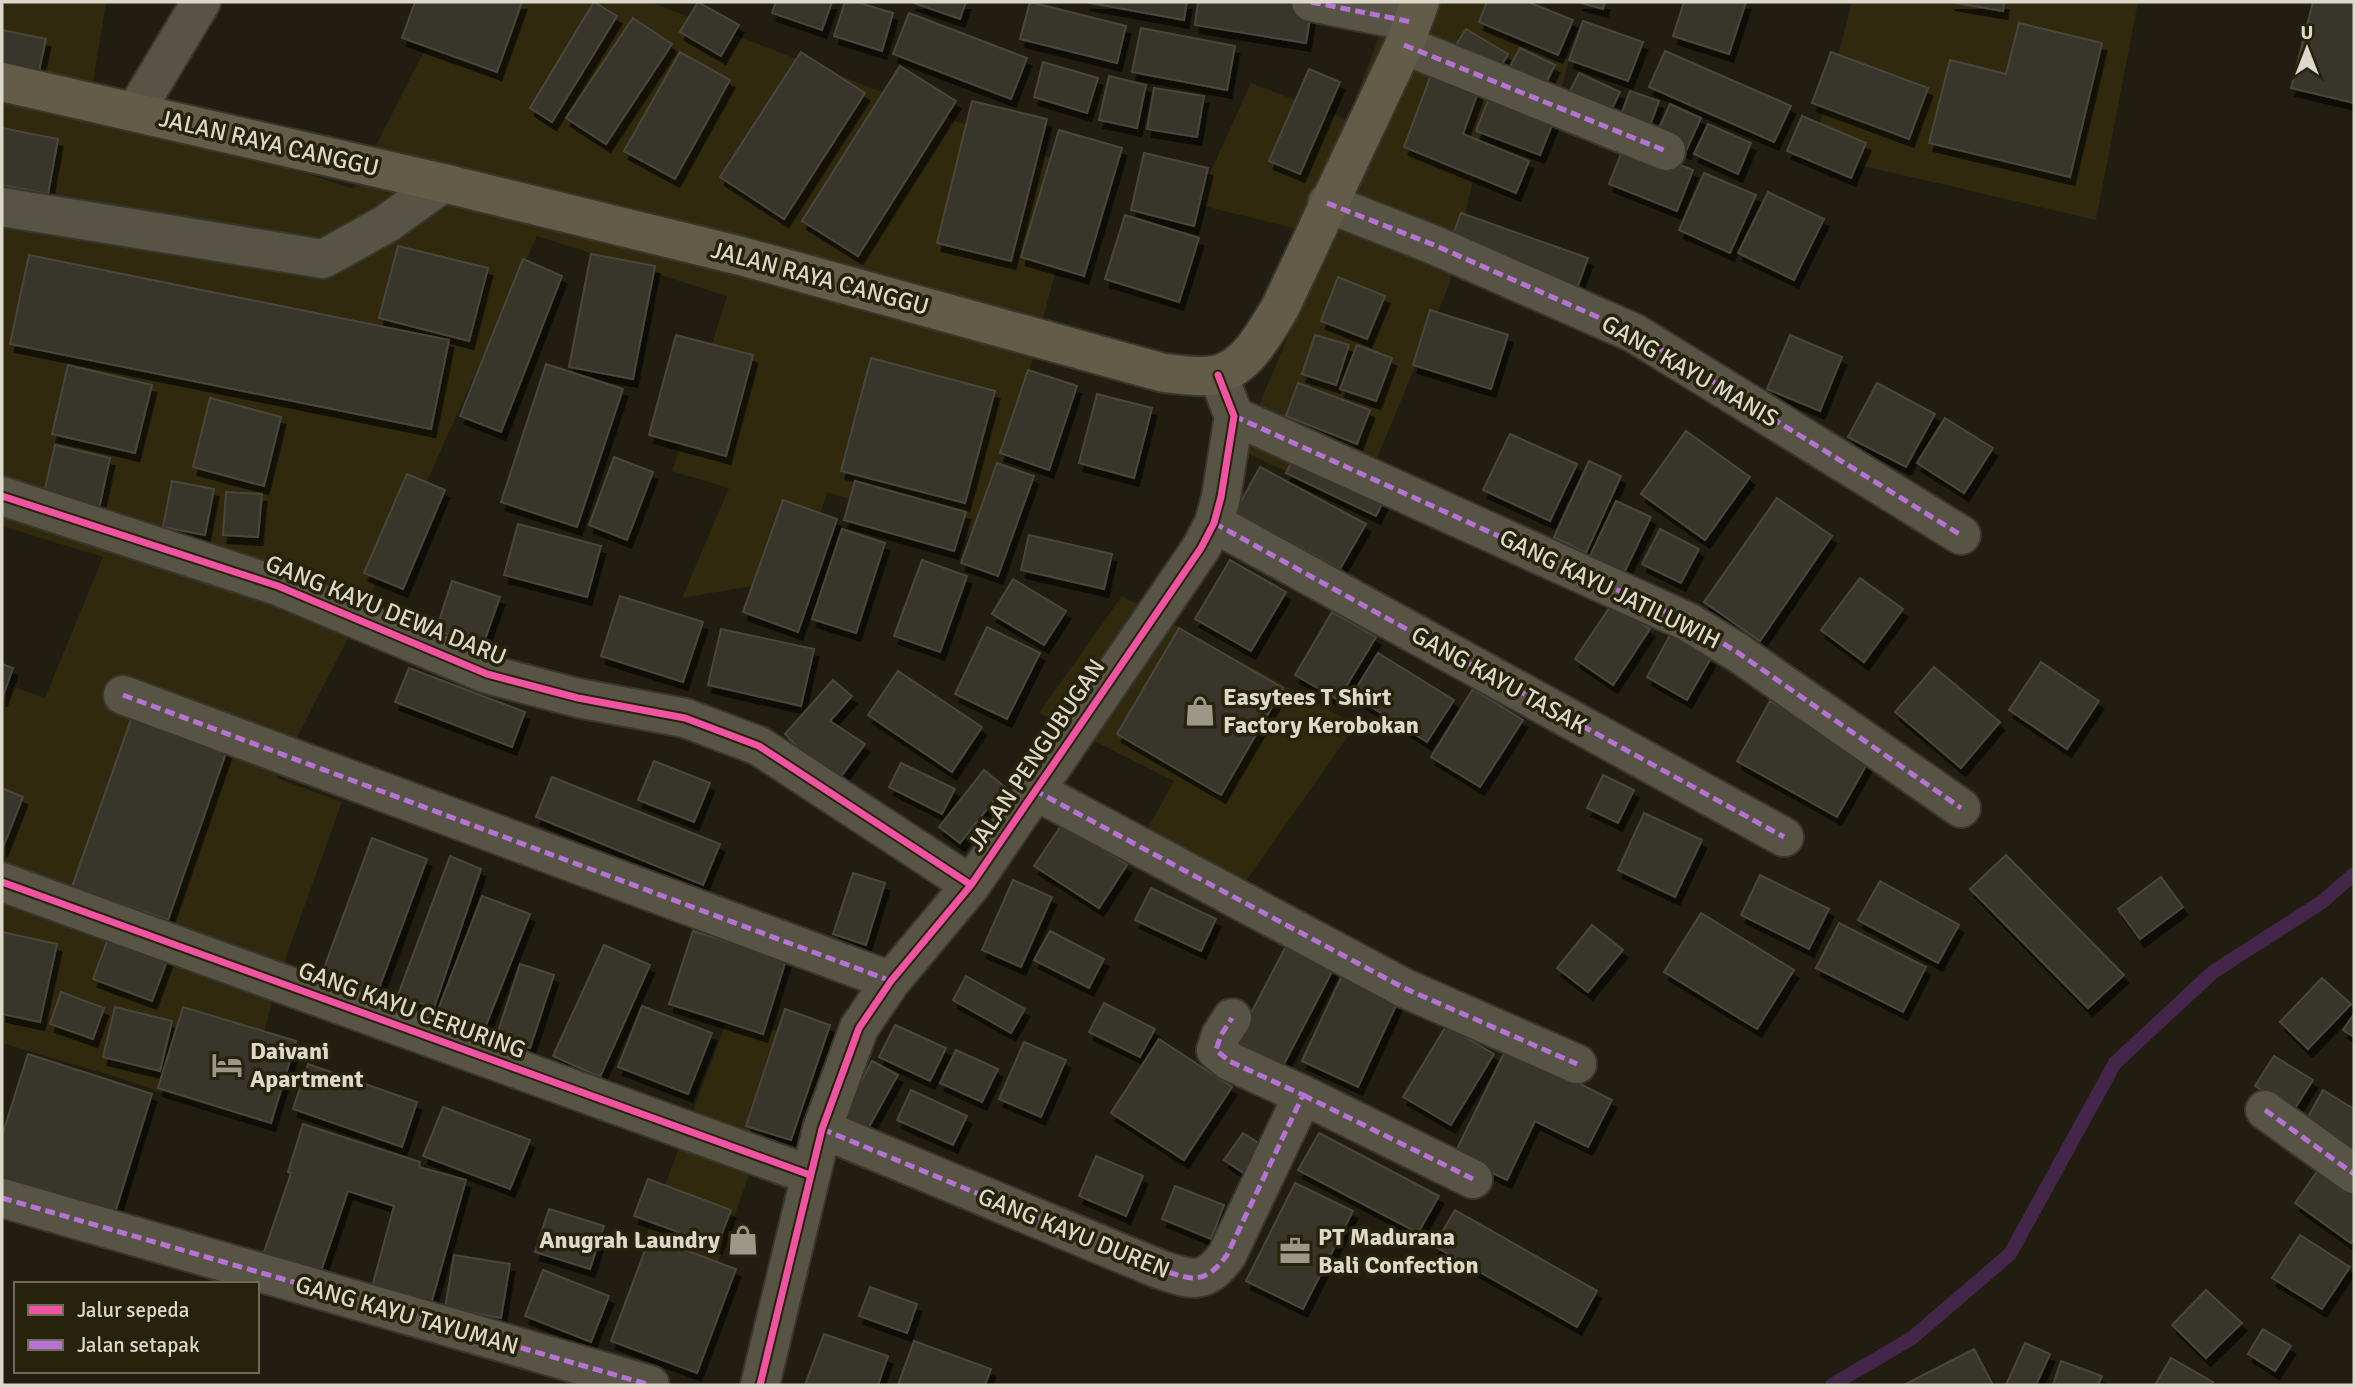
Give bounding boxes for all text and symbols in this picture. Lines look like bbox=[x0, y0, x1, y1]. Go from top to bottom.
north arrow bbox=[2272, 14, 2342, 84]
text: U bbox=[2301, 21, 2313, 45]
street label: JALAN RAYA CANGGU bbox=[156, 103, 382, 183]
street label: JALAN RAYA CANGGU bbox=[708, 234, 932, 322]
street label: GANG KAYU MANIS bbox=[1596, 308, 1784, 434]
street label: GANG KAYU JATILUWIH bbox=[1495, 522, 1725, 656]
street label: GANG KAYU DEWA DARU bbox=[261, 548, 511, 672]
street label: GANG KAYU TASAK bbox=[1406, 619, 1592, 741]
street label: JALAN PENGUBUGAN bbox=[961, 653, 1111, 857]
place label: Easytees T Shirt Factory Kerobokan bbox=[1223, 682, 1419, 740]
shop icon: Easytees T Shirt Factory Kerobokan bbox=[1183, 694, 1217, 728]
street label: GANG KAYU CERURING bbox=[294, 955, 530, 1065]
place label: Daivani Apartment bbox=[250, 1036, 363, 1094]
hotel icon: Daivani Apartment bbox=[210, 1048, 244, 1082]
street label: GANG KAYU DUREN bbox=[974, 1181, 1174, 1285]
place label: PT Madurana Bali Confection bbox=[1318, 1222, 1479, 1280]
shop icon: Anugrah Laundry bbox=[726, 1223, 760, 1257]
place label: Anugrah Laundry bbox=[539, 1225, 720, 1255]
office icon: PT Madurana Bali Confection bbox=[1278, 1234, 1312, 1268]
street label: GANG KAYU TAYUMAN bbox=[292, 1269, 522, 1361]
legend bbox=[14, 1282, 259, 1373]
text: Jalur sepeda bbox=[77, 1297, 189, 1323]
text: Jalan setapak bbox=[77, 1332, 200, 1358]

